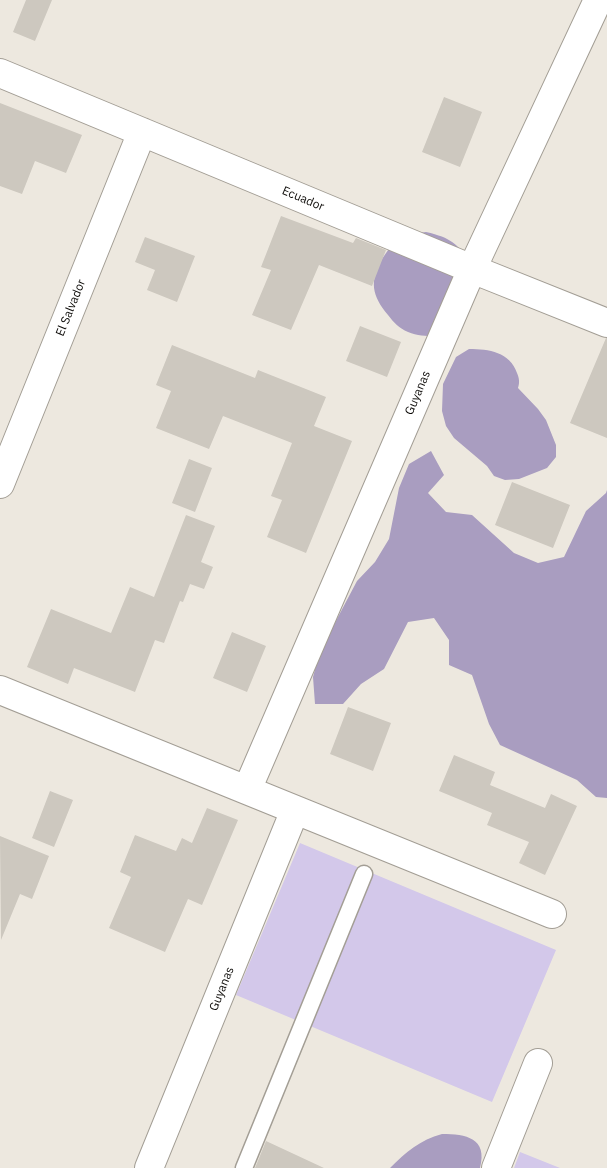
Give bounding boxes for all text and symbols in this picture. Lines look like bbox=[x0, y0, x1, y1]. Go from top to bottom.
street label: Ecuador bbox=[280, 184, 326, 214]
street label: El Salvador bbox=[53, 278, 89, 338]
street label: Guyanas bbox=[402, 369, 434, 417]
street label: Guyanas bbox=[207, 965, 237, 1013]

